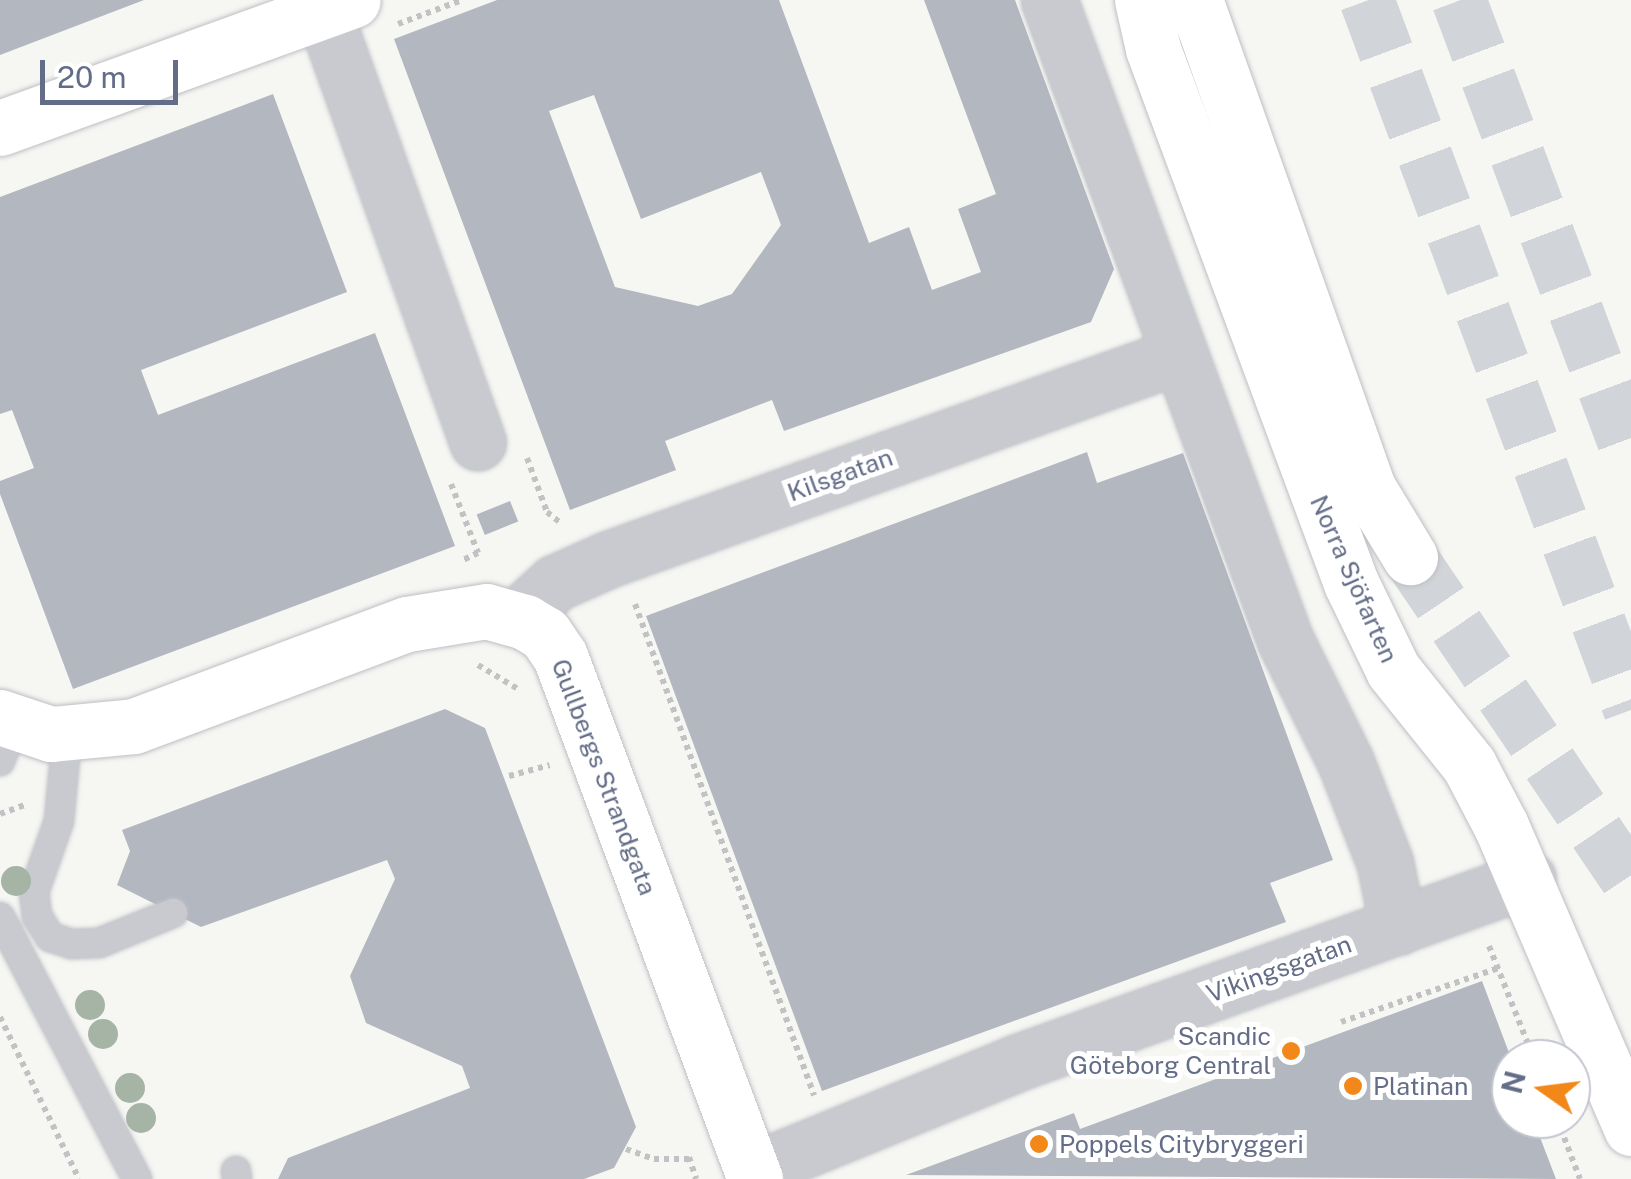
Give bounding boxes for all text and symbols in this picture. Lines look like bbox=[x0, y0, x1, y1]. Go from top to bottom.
scale bar bbox=[45, 40, 182, 102]
text: 20 m bbox=[57, 59, 126, 95]
street label: Kilsgatan bbox=[783, 442, 897, 508]
street label: Norra Sjöfarten bbox=[1304, 491, 1404, 667]
street label: Gullbergs Strandgata bbox=[545, 655, 663, 899]
street label: Vikingsgatan bbox=[1202, 929, 1356, 1009]
place label: Scandic Göteborg Central bbox=[1070, 1022, 1271, 1081]
north arrow bbox=[1491, 1039, 1591, 1139]
marker: Scandic Göteborg Central bbox=[1280, 1040, 1302, 1062]
text: N bbox=[1495, 1067, 1532, 1097]
place label: Platinan bbox=[1373, 1071, 1468, 1101]
marker: Platinan bbox=[1342, 1075, 1364, 1097]
place label: Poppels Citybryggeri bbox=[1059, 1129, 1304, 1159]
marker: Poppels Citybryggeri bbox=[1028, 1133, 1050, 1155]

